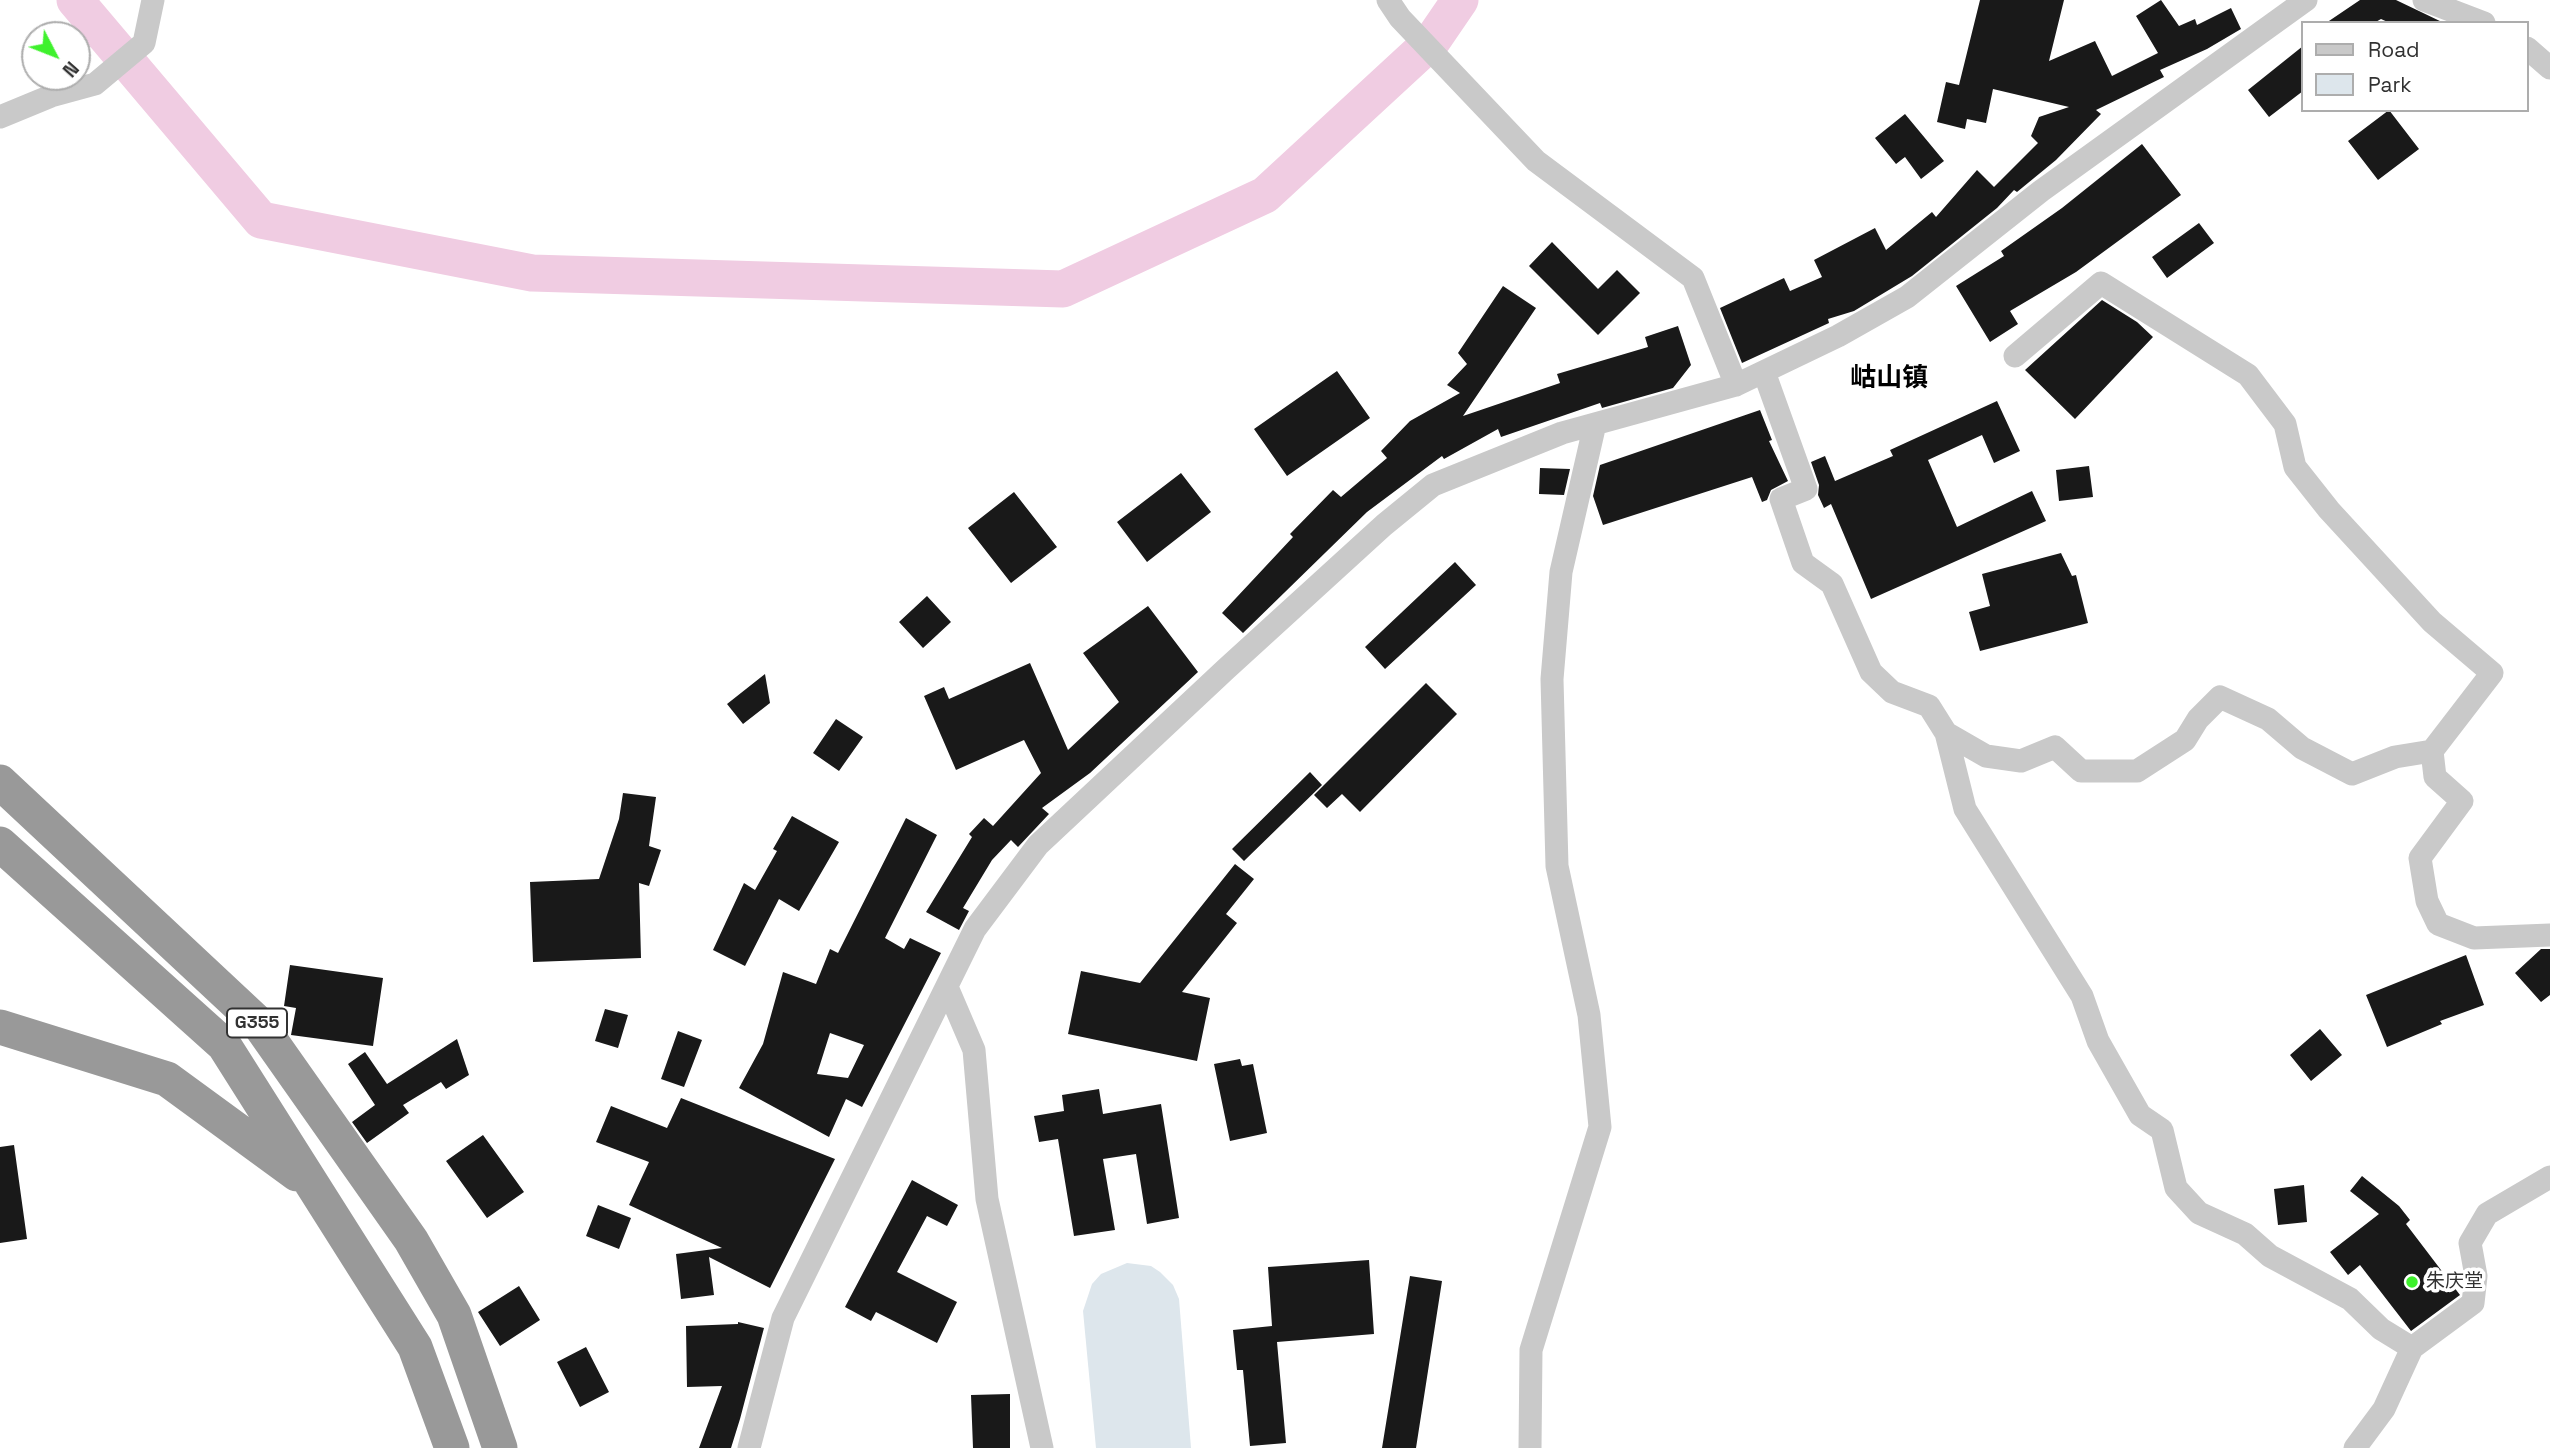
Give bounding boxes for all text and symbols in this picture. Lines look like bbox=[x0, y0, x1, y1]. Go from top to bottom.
north arrow bbox=[21, 21, 91, 91]
legend bbox=[2302, 21, 2529, 112]
text: Road bbox=[2368, 36, 2420, 63]
text: N bbox=[57, 56, 84, 82]
text: Park bbox=[2368, 71, 2412, 98]
district label: 岵山镇 bbox=[1850, 363, 1928, 395]
road number: G355 bbox=[227, 1008, 287, 1038]
place label: 朱庆堂 bbox=[2426, 1271, 2483, 1293]
marker: 朱庆堂 bbox=[2404, 1274, 2420, 1290]

